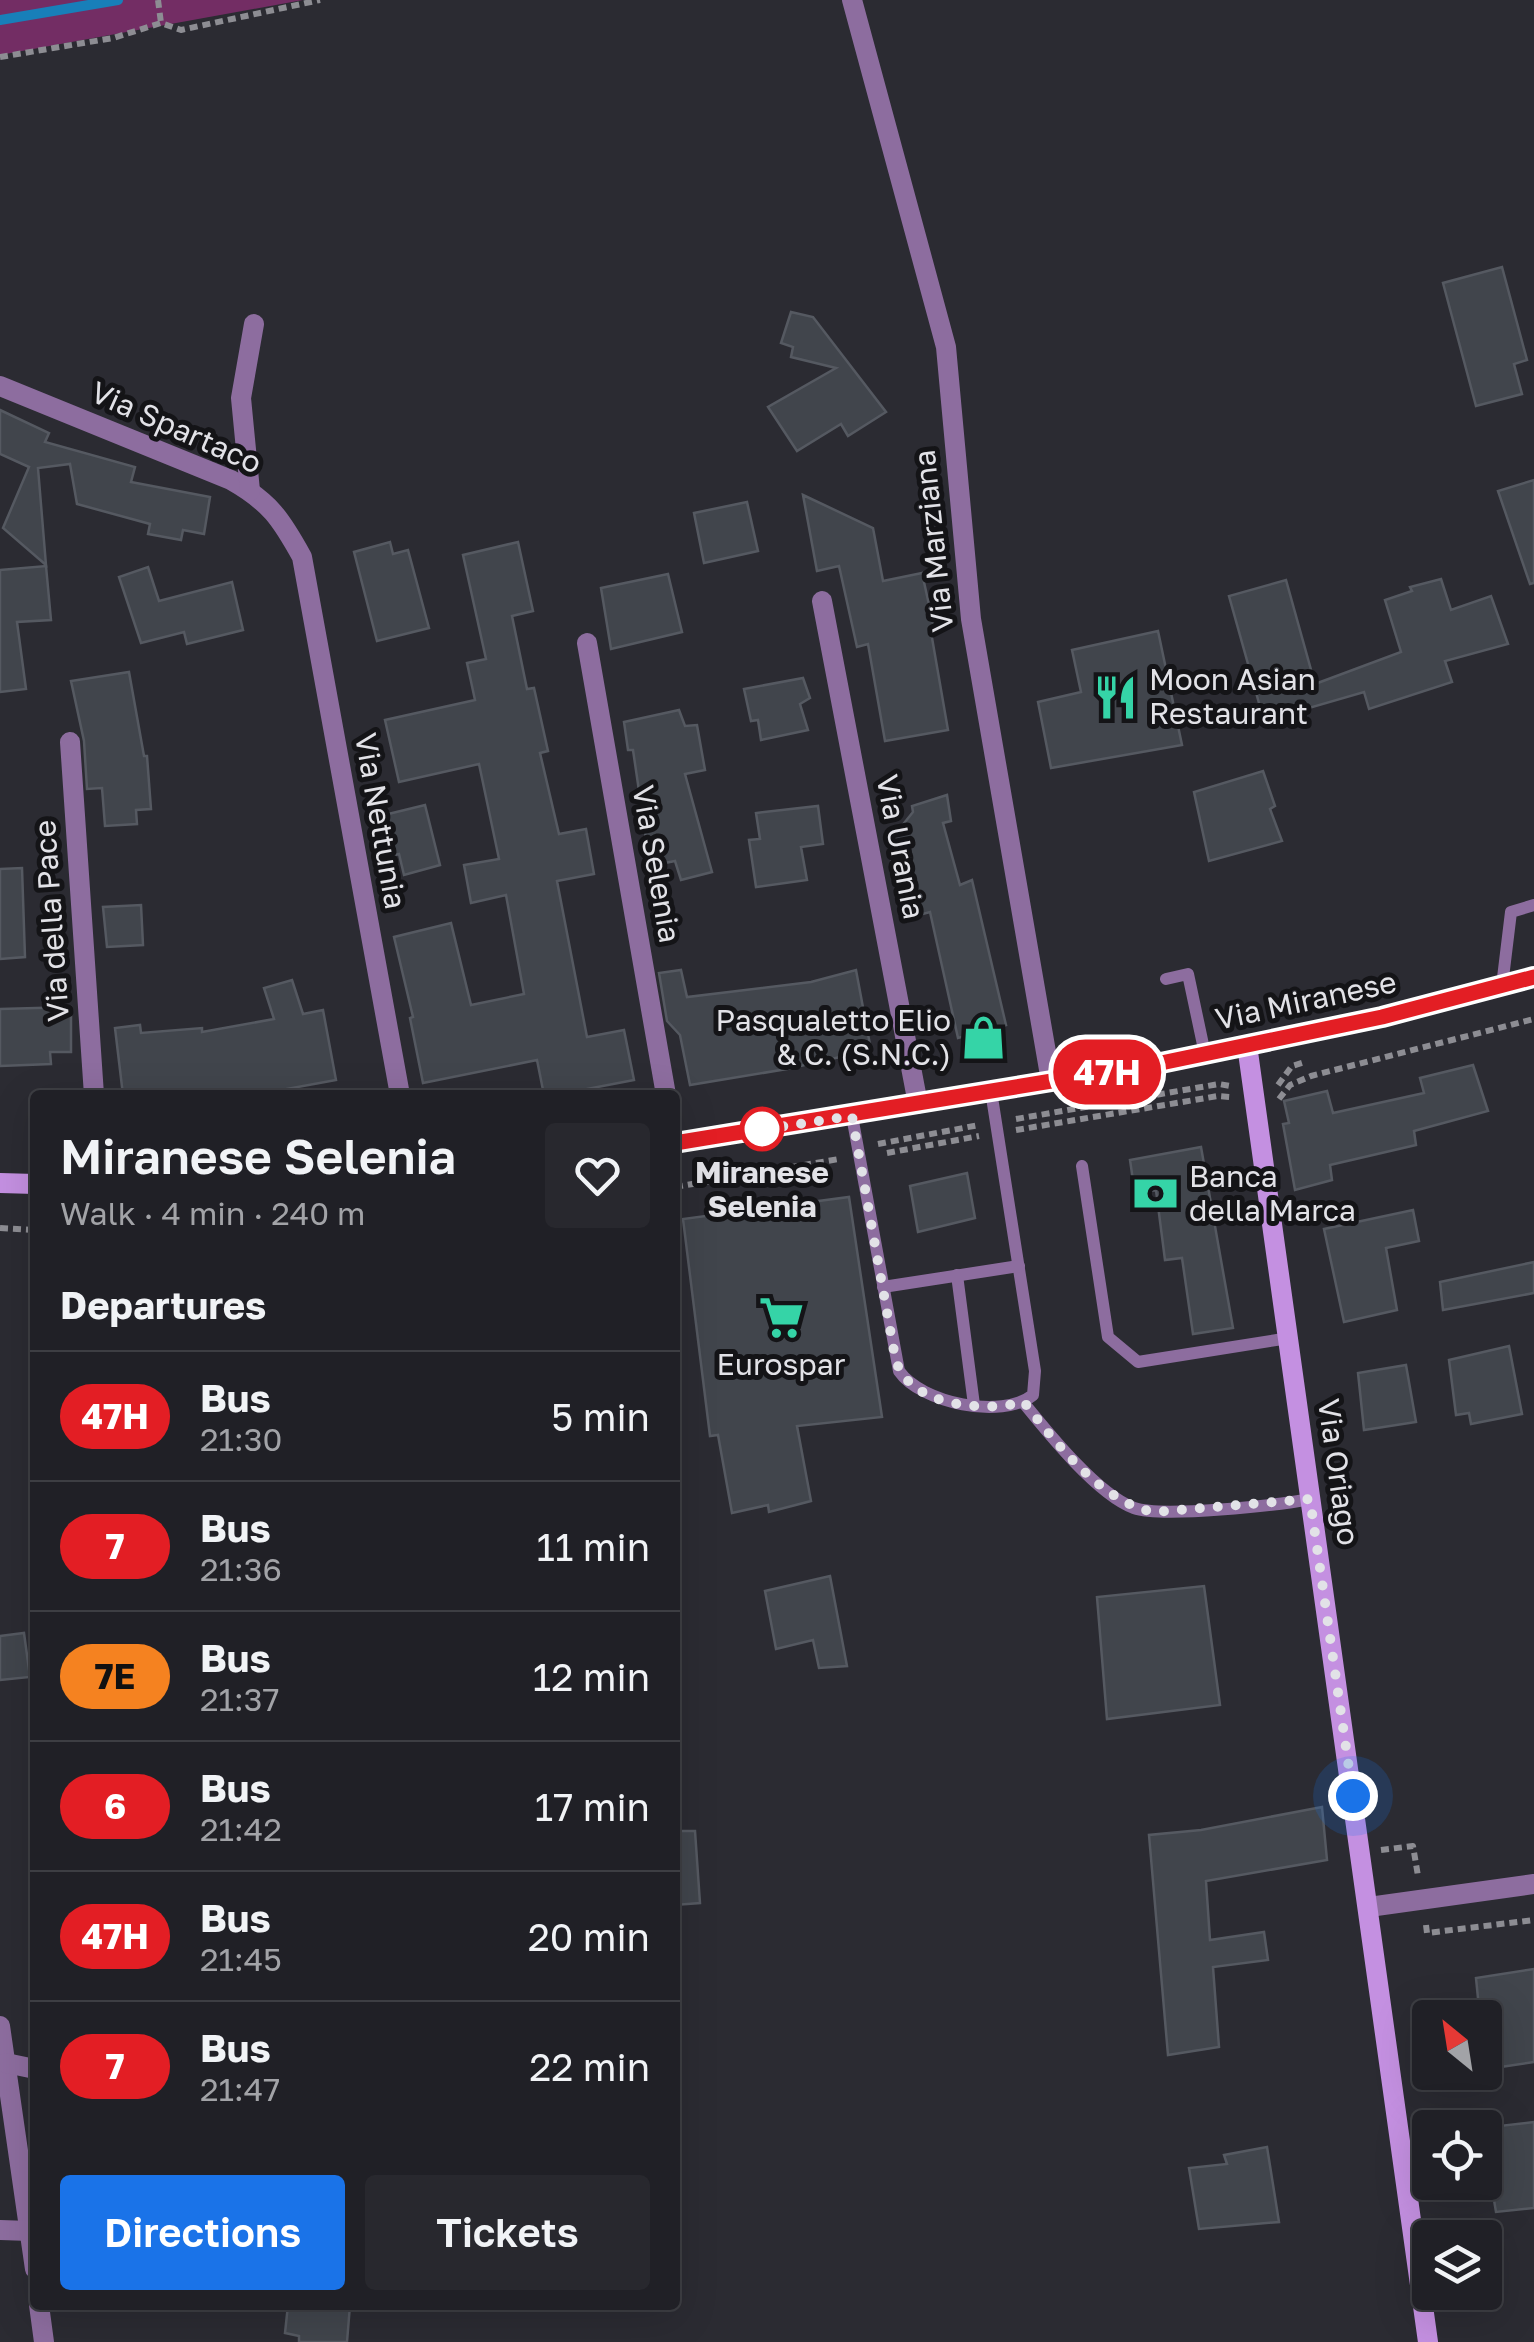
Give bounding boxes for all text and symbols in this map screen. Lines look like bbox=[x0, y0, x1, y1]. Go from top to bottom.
street label: Via Spartaco bbox=[86, 373, 267, 481]
street label: Via Marziana bbox=[906, 448, 960, 634]
place label: Moon Asian Restaurant bbox=[1149, 661, 1316, 731]
restaurant icon: Moon Asian Restaurant bbox=[1092, 673, 1140, 721]
street label: Via Nettunia bbox=[348, 730, 414, 912]
street label: Via Urania bbox=[869, 772, 933, 922]
street label: Via Selenia bbox=[625, 782, 689, 945]
street label: Via della Pace bbox=[26, 819, 76, 1023]
street label: Via Miranese bbox=[1212, 963, 1399, 1037]
place label: Pasqualetto Elio & C. (S.N.C.) bbox=[715, 1002, 951, 1072]
shop icon: Pasqualetto Elio & C. (S.N.C.) bbox=[960, 1014, 1008, 1062]
line badge: 47H bbox=[1050, 1040, 1164, 1104]
text: 47H bbox=[1073, 1051, 1141, 1093]
marker: Miranese Selenia bbox=[741, 1108, 783, 1150]
button: heart bbox=[545, 1123, 650, 1228]
text: Miranese Selenia bbox=[60, 1127, 456, 1185]
place label: Miranese Selenia bbox=[695, 1154, 829, 1224]
place label: Banca della Marca bbox=[1189, 1158, 1356, 1228]
bank icon: Banca della Marca bbox=[1132, 1170, 1180, 1218]
text: Walk · 4 min · 240 m bbox=[60, 1194, 365, 1232]
text: Departures bbox=[60, 1282, 266, 1327]
supermarket icon: Eurospar bbox=[757, 1294, 805, 1342]
place label: Eurospar bbox=[717, 1346, 846, 1382]
text: Bus bbox=[200, 1375, 271, 1420]
text: 5 min bbox=[551, 1394, 650, 1439]
text: 47H bbox=[81, 1395, 149, 1437]
street label: Via Oriago bbox=[1311, 1396, 1367, 1548]
text: 21:30 bbox=[200, 1420, 282, 1458]
text: Bus bbox=[200, 1505, 271, 1550]
text: 11 min bbox=[536, 1524, 650, 1569]
text: 7 bbox=[105, 1525, 125, 1567]
text: 21:36 bbox=[200, 1550, 282, 1588]
text: Bus bbox=[200, 1635, 271, 1680]
text: 12 min bbox=[533, 1654, 650, 1699]
text: 7E bbox=[95, 1655, 135, 1697]
text: 21:37 bbox=[200, 1680, 279, 1718]
text: Bus bbox=[200, 1765, 271, 1810]
your location bbox=[1328, 1771, 1378, 1821]
text: 17 min bbox=[535, 1784, 650, 1829]
text: 6 bbox=[104, 1785, 126, 1827]
text: 21:42 bbox=[200, 1810, 282, 1848]
text: Bus bbox=[200, 1895, 271, 1940]
text: 20 min bbox=[528, 1914, 650, 1959]
text: 47H bbox=[81, 1915, 149, 1957]
text: 21:45 bbox=[200, 1940, 282, 1978]
north arrow bbox=[1412, 2000, 1502, 2090]
map controls bbox=[1412, 2000, 1502, 2310]
text: Bus bbox=[200, 2025, 271, 2070]
text: 22 min bbox=[529, 2044, 650, 2089]
text: 7 bbox=[105, 2045, 125, 2087]
text: 21:47 bbox=[200, 2070, 280, 2108]
button: locate bbox=[1412, 2110, 1502, 2200]
button: Directions bbox=[60, 2175, 345, 2290]
button: Tickets bbox=[365, 2175, 650, 2290]
button: layers bbox=[1412, 2220, 1502, 2310]

